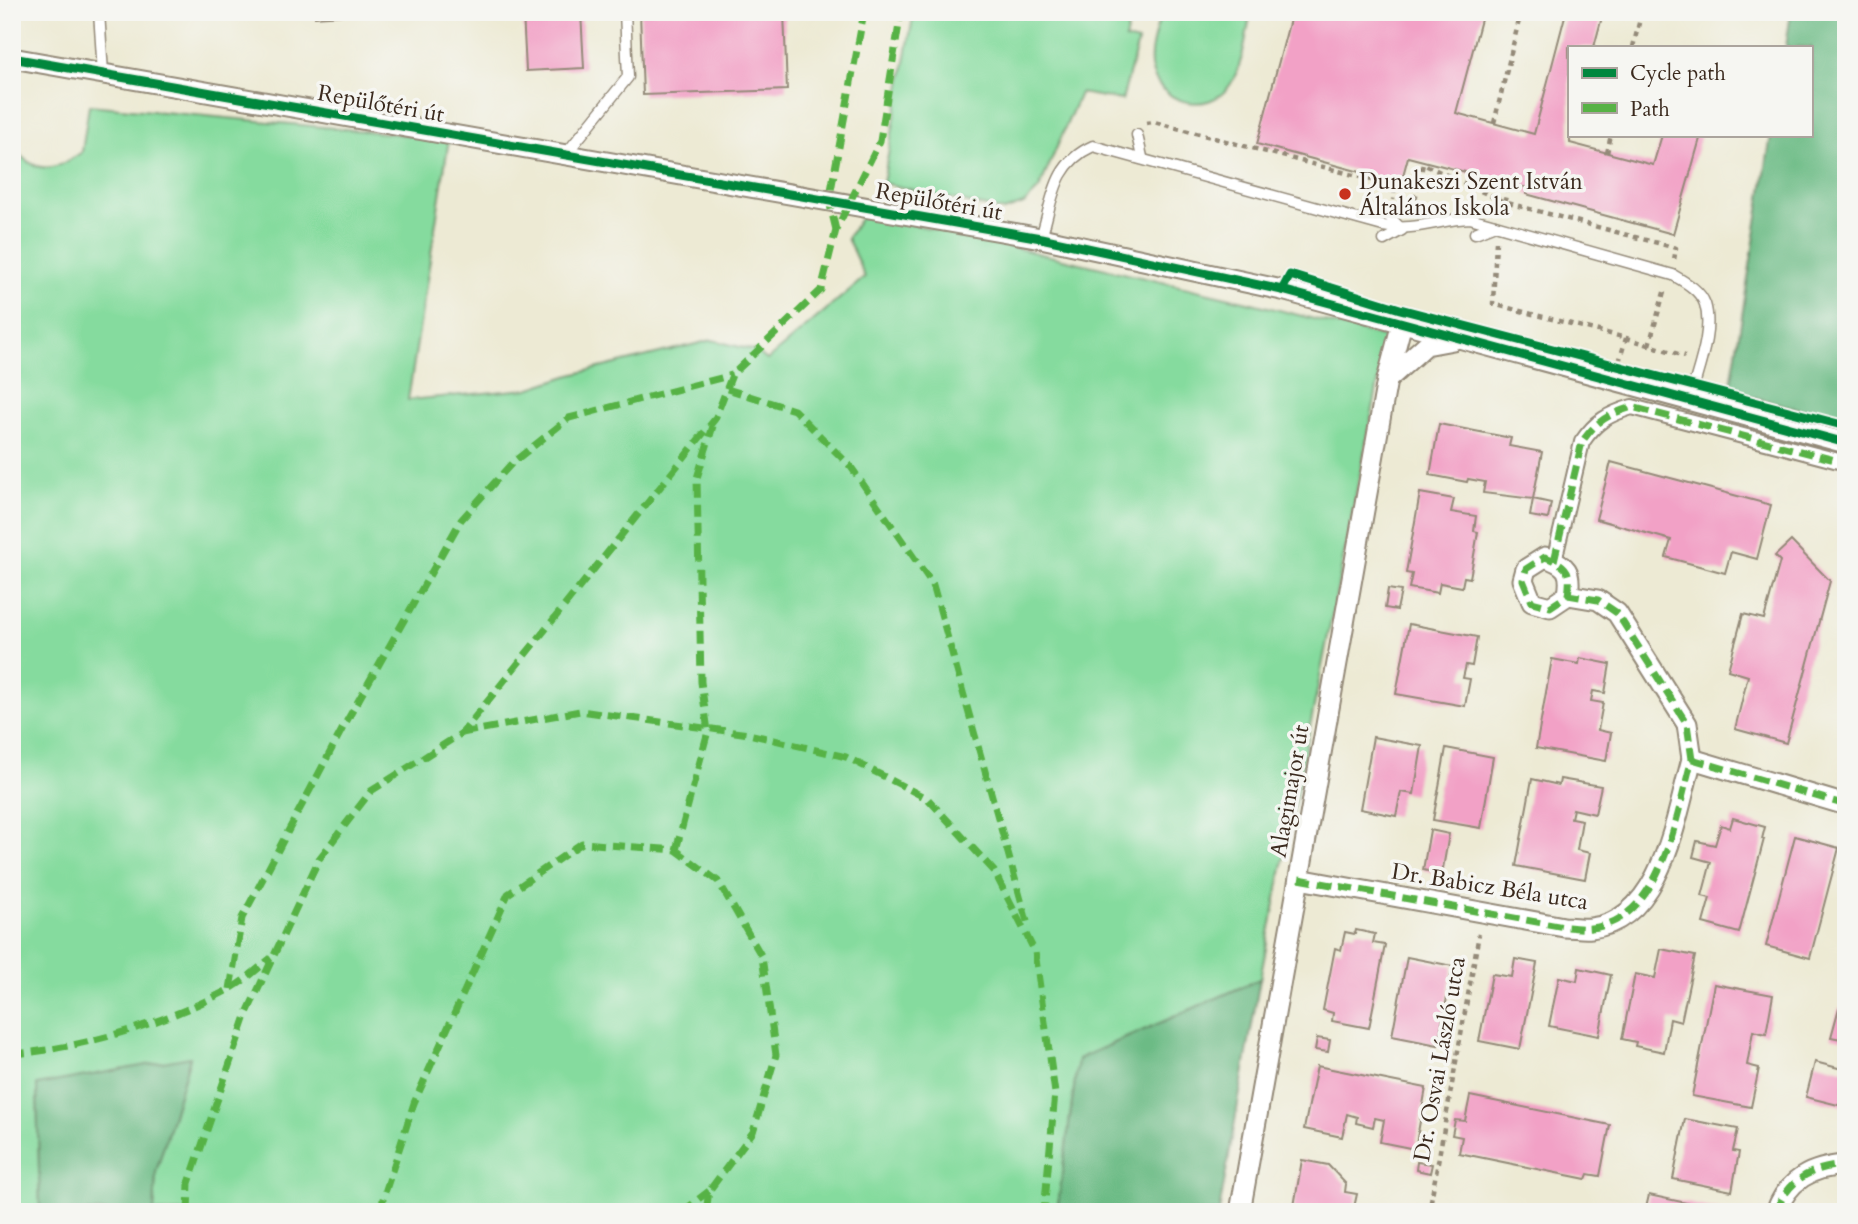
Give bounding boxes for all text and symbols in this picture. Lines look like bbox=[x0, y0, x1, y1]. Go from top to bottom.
legend bbox=[1568, 46, 1812, 136]
text: Cycle path bbox=[1630, 59, 1726, 88]
street label: Repülőtéri út bbox=[315, 77, 447, 130]
text: Path bbox=[1630, 95, 1670, 124]
place label: Dunakeszi Szent István Általános Iskola bbox=[1359, 166, 1583, 223]
street label: Repülőtéri út bbox=[873, 175, 1005, 228]
marker: Dunakeszi Szent István Általános Iskola bbox=[1337, 186, 1353, 202]
street label: Alagimajor út bbox=[1263, 722, 1316, 860]
street label: Dr. Babicz Béla utca bbox=[1389, 856, 1591, 917]
street label: Dr. Osvai László utca bbox=[1406, 954, 1473, 1164]

